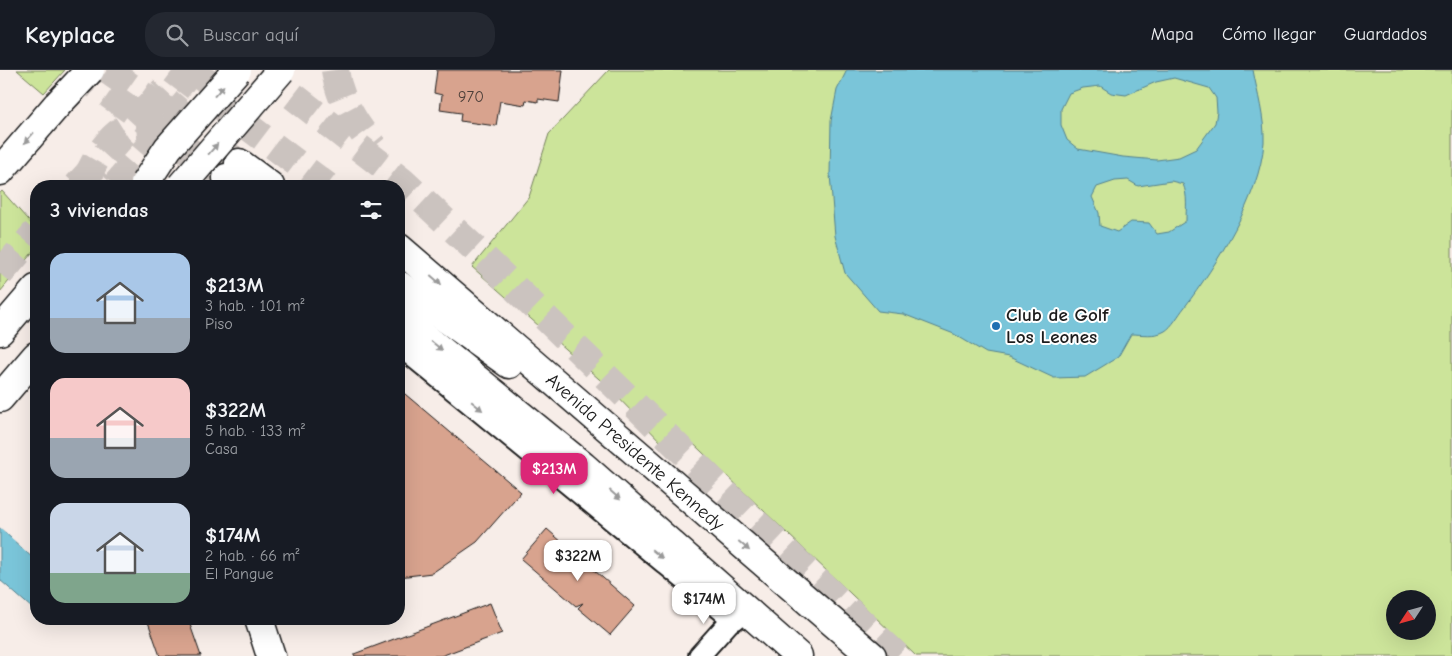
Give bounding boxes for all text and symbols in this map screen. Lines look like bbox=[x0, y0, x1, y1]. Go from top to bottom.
search box bbox=[145, 12, 495, 57]
text: Keyplace bbox=[25, 21, 115, 49]
icon: search bbox=[163, 21, 191, 49]
text: Buscar aquí bbox=[203, 24, 299, 46]
text: Mapa bbox=[1151, 24, 1194, 45]
text: Cómo llegar bbox=[1222, 24, 1316, 45]
text: Guardados bbox=[1344, 24, 1427, 45]
one-way arrow bbox=[213, 85, 225, 97]
house number: 970 bbox=[458, 88, 484, 106]
one-way arrow bbox=[23, 131, 34, 144]
one-way arrow bbox=[208, 143, 219, 156]
icon: filters bbox=[357, 196, 385, 224]
text: 3 viviendas bbox=[50, 198, 148, 222]
icon: home bbox=[90, 273, 150, 333]
text: $213M bbox=[205, 273, 264, 297]
one-way arrow bbox=[429, 274, 441, 286]
text: 3 hab. · 101 m² bbox=[205, 297, 304, 315]
place label: Club de Golf Los Leones bbox=[1006, 304, 1109, 348]
text: Piso bbox=[205, 315, 233, 333]
marker: Club de Golf Los Leones bbox=[990, 320, 1002, 332]
one-way arrow bbox=[430, 341, 443, 352]
street label: Avenida Presidente Kennedy bbox=[541, 369, 729, 536]
icon: home bbox=[90, 398, 150, 458]
text: $322M bbox=[205, 398, 266, 422]
one-way arrow bbox=[471, 400, 483, 411]
text: 5 hab. · 133 m² bbox=[205, 422, 305, 440]
text: Casa bbox=[205, 440, 238, 458]
pin: $213M bbox=[519, 452, 589, 495]
text: $213M bbox=[532, 460, 576, 478]
one-way arrow bbox=[609, 489, 621, 501]
icon: home bbox=[90, 523, 150, 583]
text: $174M bbox=[205, 523, 260, 547]
pin: $322M bbox=[543, 540, 613, 582]
one-way arrow bbox=[738, 540, 750, 552]
text: 2 hab. · 66 m² bbox=[205, 547, 300, 565]
text: $322M bbox=[555, 547, 601, 565]
one-way arrow bbox=[650, 548, 663, 559]
text: El Pangue bbox=[205, 565, 274, 583]
pin: $174M bbox=[669, 582, 739, 625]
text: $174M bbox=[683, 590, 725, 608]
north arrow bbox=[1386, 590, 1436, 640]
map controls bbox=[1386, 590, 1436, 640]

